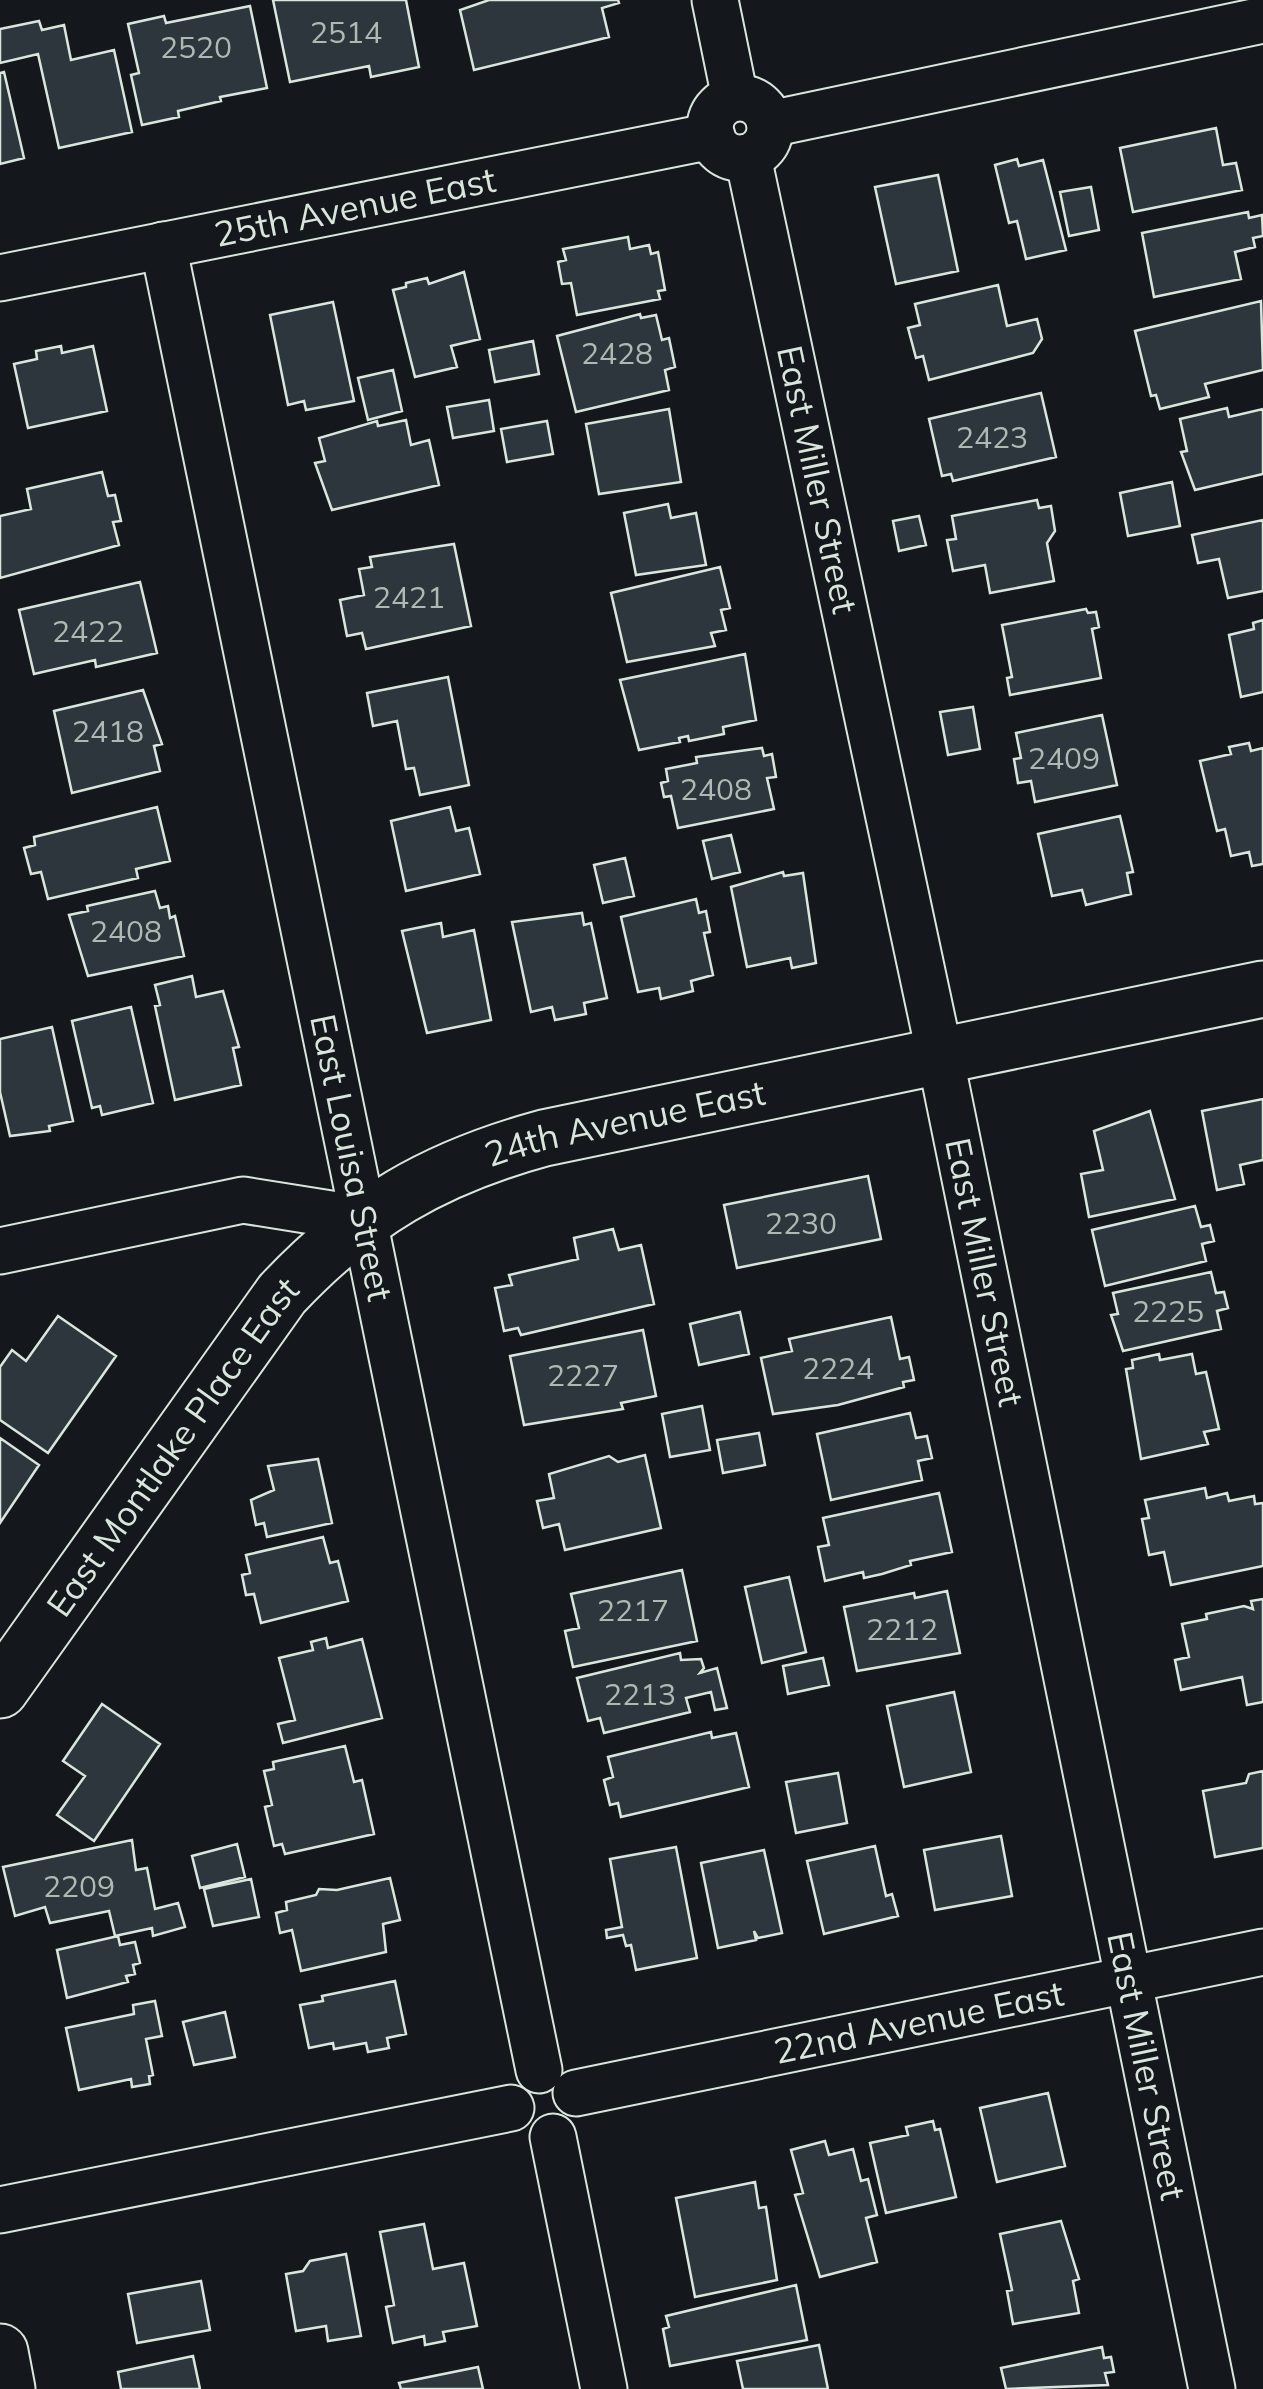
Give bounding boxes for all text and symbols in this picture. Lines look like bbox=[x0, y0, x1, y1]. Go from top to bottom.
house number: 2514 bbox=[310, 13, 382, 51]
house number: 2520 bbox=[160, 28, 232, 66]
street label: 25th Avenue East bbox=[210, 157, 499, 256]
house number: 2428 bbox=[581, 334, 653, 372]
street label: East Miller Street bbox=[768, 342, 868, 617]
house number: 2423 bbox=[956, 418, 1028, 456]
house number: 2421 bbox=[373, 578, 445, 616]
house number: 2422 bbox=[52, 612, 124, 650]
house number: 2418 bbox=[72, 712, 144, 750]
house number: 2409 bbox=[1028, 739, 1100, 777]
house number: 2408 bbox=[680, 770, 752, 808]
house number: 2408 bbox=[90, 912, 162, 950]
street label: East Louisa Street bbox=[301, 1010, 403, 1305]
street label: 24th Avenue East bbox=[479, 1070, 769, 1176]
street label: East Miller Street bbox=[936, 1134, 1034, 1410]
house number: 2230 bbox=[765, 1204, 837, 1242]
street label: East Montlake Place East bbox=[36, 1267, 307, 1625]
house number: 2225 bbox=[1132, 1292, 1204, 1330]
house number: 2224 bbox=[802, 1349, 874, 1387]
house number: 2227 bbox=[547, 1356, 619, 1394]
house number: 2217 bbox=[597, 1591, 669, 1629]
house number: 2212 bbox=[866, 1610, 938, 1648]
house number: 2213 bbox=[604, 1675, 676, 1713]
house number: 2209 bbox=[43, 1867, 115, 1905]
street label: East Miller Street bbox=[1098, 1928, 1196, 2204]
street label: 22nd Avenue East bbox=[770, 1970, 1067, 2073]

